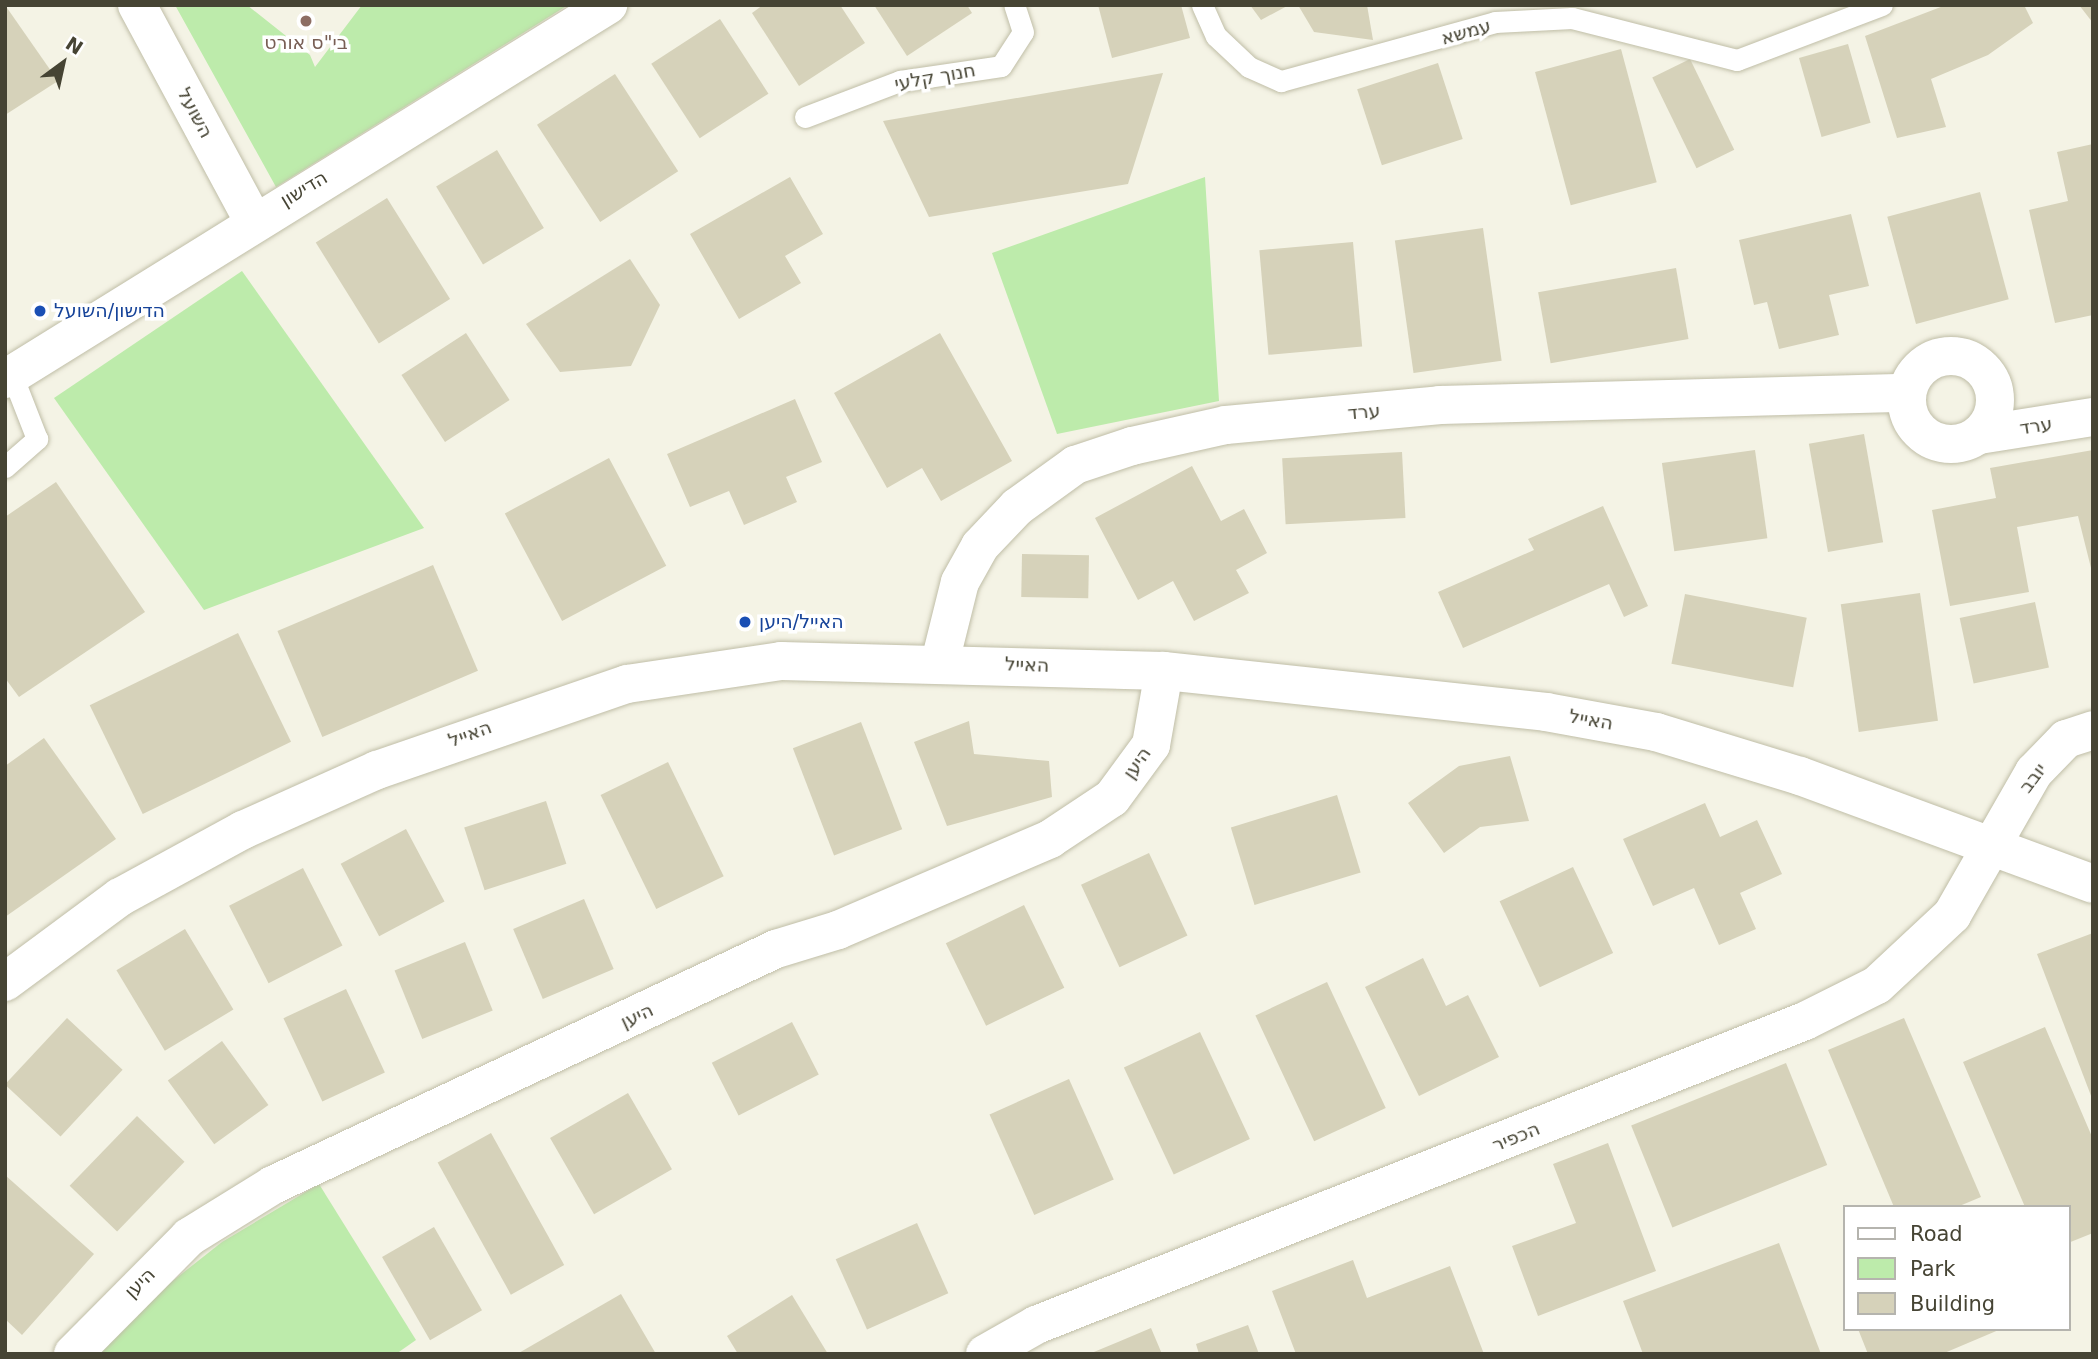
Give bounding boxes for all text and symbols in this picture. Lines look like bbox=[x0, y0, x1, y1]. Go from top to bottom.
marker: בי"ס אורט bbox=[298, 13, 314, 29]
street label: עמשא bbox=[1438, 14, 1494, 50]
north arrow bbox=[28, 28, 98, 98]
text: N bbox=[62, 32, 87, 59]
place label: בי"ס אורט bbox=[264, 32, 348, 54]
street label: חנוך קלעי bbox=[893, 59, 977, 95]
street label: השועל bbox=[172, 84, 218, 142]
street label: הדישון bbox=[276, 166, 332, 212]
place label: הדישון/השועל bbox=[54, 300, 165, 322]
marker: הדישון/השועל bbox=[32, 303, 48, 319]
street label: ערד bbox=[1347, 399, 1381, 425]
street label: ערד bbox=[2018, 412, 2054, 440]
place label: האייל/היען bbox=[759, 611, 844, 633]
marker: האייל/היען bbox=[737, 614, 753, 630]
street label: האייל bbox=[1004, 653, 1050, 677]
street label: האייל bbox=[1567, 705, 1615, 735]
street label: האייל bbox=[445, 716, 495, 752]
street label: היען bbox=[1118, 743, 1156, 783]
street label: יובב bbox=[2014, 759, 2052, 797]
street label: היען bbox=[617, 999, 657, 1033]
street label: הכפיר bbox=[1489, 1117, 1543, 1157]
legend bbox=[1842, 1205, 2070, 1331]
text: Road bbox=[1910, 1222, 1963, 1246]
text: Park bbox=[1910, 1257, 1955, 1281]
street label: היען bbox=[120, 1263, 160, 1303]
text: Building bbox=[1910, 1292, 1995, 1316]

